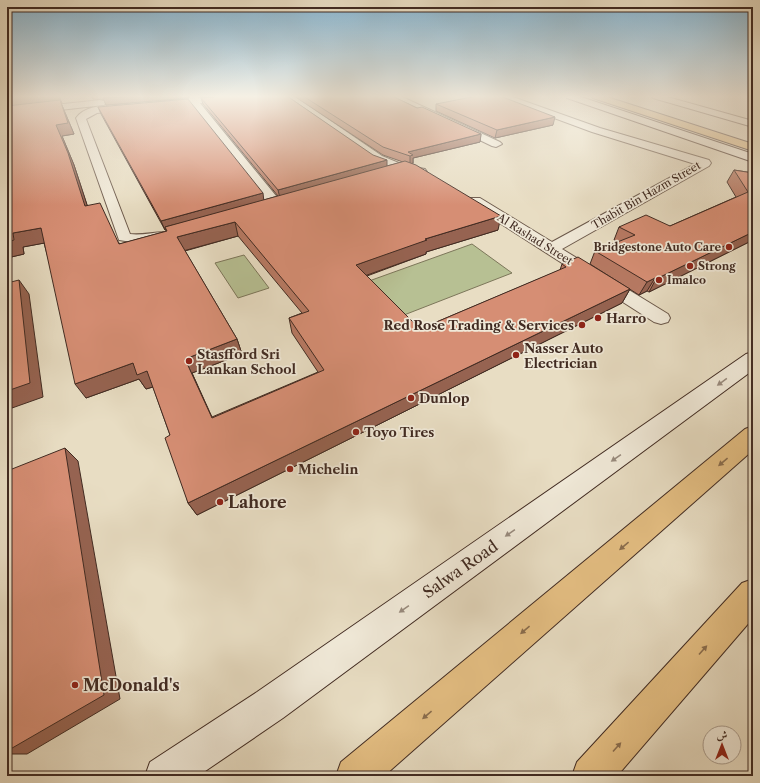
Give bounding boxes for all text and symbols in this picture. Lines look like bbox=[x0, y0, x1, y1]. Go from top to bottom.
street label: Thabit Bin Hazm Street bbox=[589, 158, 703, 232]
street label: Al Rashad Street bbox=[494, 210, 575, 268]
place label: Bridgestone Auto Care bbox=[594, 240, 721, 254]
marker: Bridgestone Auto Care bbox=[724, 242, 734, 252]
place label: Strong bbox=[698, 259, 736, 273]
marker: Strong bbox=[685, 261, 695, 271]
place label: Imalco bbox=[667, 273, 706, 287]
marker: Imalco bbox=[654, 275, 664, 285]
place label: Harro bbox=[606, 310, 646, 326]
marker: Harro bbox=[593, 313, 603, 323]
place label: Red Rose Trading & Services bbox=[384, 317, 574, 333]
marker: Red Rose Trading & Services bbox=[577, 320, 587, 330]
place label: Nasser Auto Electrician bbox=[524, 340, 603, 371]
place label: Stasfford Sri Lankan School bbox=[197, 346, 296, 377]
marker: Nasser Auto Electrician bbox=[511, 350, 521, 360]
marker: Stasfford Sri Lankan School bbox=[184, 356, 194, 366]
one-way arrow bbox=[716, 377, 727, 386]
place label: Dunlop bbox=[419, 390, 470, 406]
marker: Dunlop bbox=[406, 393, 416, 403]
place label: Toyo Tires bbox=[364, 424, 434, 440]
marker: Toyo Tires bbox=[351, 427, 361, 437]
one-way arrow bbox=[611, 454, 621, 462]
one-way arrow bbox=[718, 457, 729, 466]
place label: Michelin bbox=[298, 461, 358, 477]
marker: Michelin bbox=[285, 464, 295, 474]
place label: Lahore bbox=[228, 492, 287, 512]
marker: Lahore bbox=[215, 497, 225, 507]
one-way arrow bbox=[505, 529, 516, 537]
street label: Salwa Road bbox=[418, 536, 502, 602]
one-way arrow bbox=[619, 542, 630, 551]
one-way arrow bbox=[399, 605, 410, 613]
one-way arrow bbox=[520, 626, 531, 635]
one-way arrow bbox=[699, 644, 708, 655]
place label: McDonald's bbox=[83, 675, 180, 695]
marker: McDonald's bbox=[70, 680, 80, 690]
one-way arrow bbox=[421, 710, 432, 719]
north arrow bbox=[702, 725, 742, 765]
text: ش bbox=[717, 728, 728, 742]
one-way arrow bbox=[612, 742, 621, 752]

